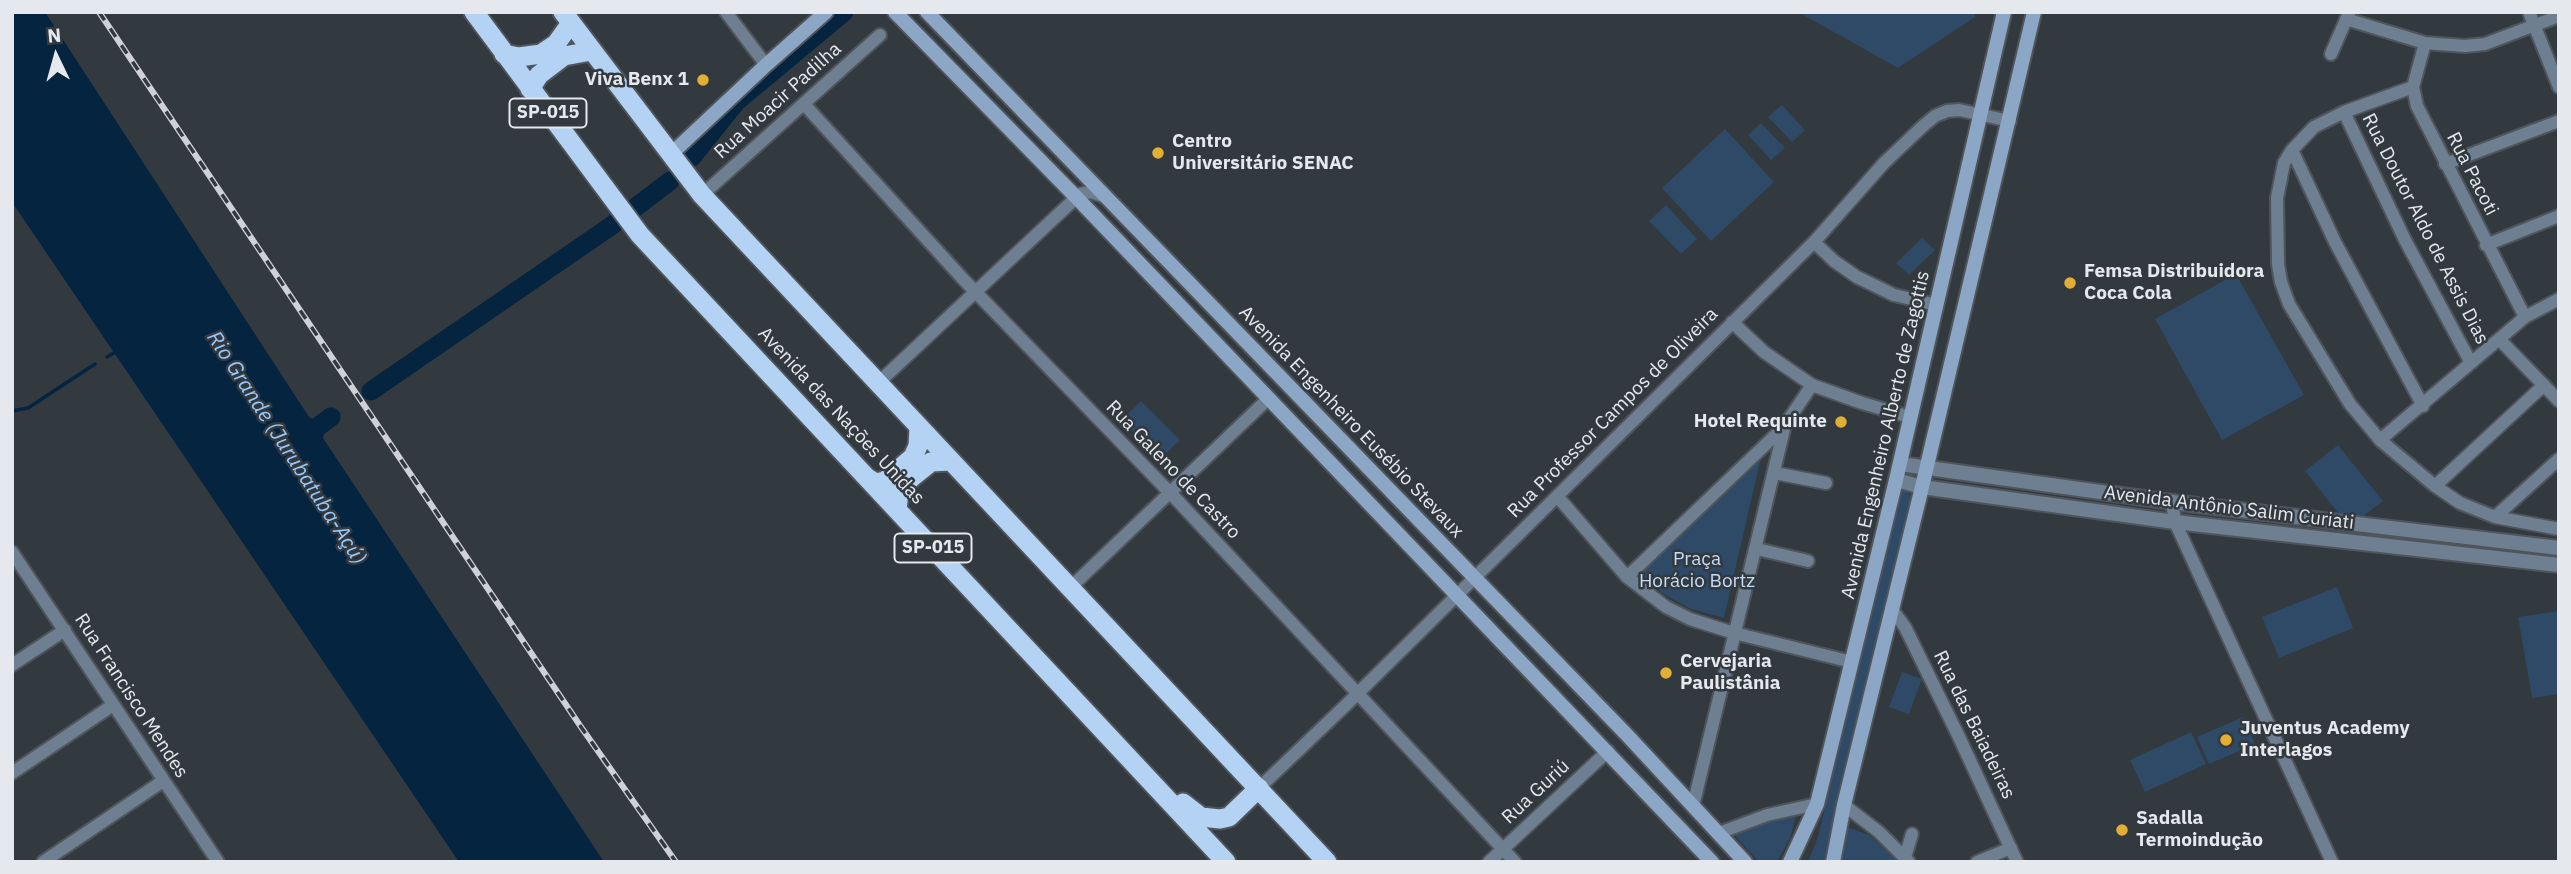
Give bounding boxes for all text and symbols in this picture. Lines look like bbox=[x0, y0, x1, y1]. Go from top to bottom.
north arrow bbox=[21, 21, 91, 91]
text: N bbox=[46, 23, 62, 48]
street label: Rua Moacir Padilha bbox=[710, 38, 846, 164]
place label: Viva Benx 1 bbox=[585, 69, 689, 91]
marker: Viva Benx 1 bbox=[695, 72, 711, 88]
road number: SP-015 bbox=[510, 98, 586, 128]
street label: Rua Doutor Aldo de Assis Dias bbox=[2357, 110, 2493, 348]
street label: Rua Pacoti bbox=[2441, 128, 2503, 220]
place label: Centro Universitário SENAC bbox=[1172, 131, 1354, 175]
marker: Centro Universitário SENAC bbox=[1150, 145, 1166, 161]
place label: Femsa Distribuidora Coca Cola bbox=[2084, 261, 2264, 305]
street label: Avenida Engenheiro Alberto de Zagottis bbox=[1837, 269, 1935, 601]
marker: Femsa Distribuidora Coca Cola bbox=[2062, 275, 2078, 291]
street label: Avenida Engenheiro Eusébio Stevaux bbox=[1234, 301, 1468, 543]
street label: Rua Professor Campos de Oliveira bbox=[1503, 303, 1723, 523]
street label: Avenida das Nações Unidas bbox=[753, 323, 929, 509]
water label: Rio Grande (Jurubatuba-Açú) bbox=[201, 327, 371, 569]
street label: Rua Galeno de Castro bbox=[1101, 396, 1245, 544]
place label: Hotel Requinte bbox=[1694, 411, 1827, 433]
marker: Hotel Requinte bbox=[1833, 414, 1849, 430]
street label: Avenida Antônio Salim Curiati bbox=[2103, 481, 2355, 535]
road number: SP-015 bbox=[894, 534, 972, 562]
park label: Praça Horácio Bortz bbox=[1639, 549, 1755, 593]
street label: Rua Francisco Mendes bbox=[69, 610, 193, 782]
street label: Rua das Baiadeiras bbox=[1928, 647, 2020, 803]
place label: Cervejaria Paulistânia bbox=[1680, 651, 1781, 695]
marker: Cervejaria Paulistânia bbox=[1658, 665, 1674, 681]
place label: Juventus Academy Interlagos bbox=[2240, 718, 2410, 762]
marker: Juventus Academy Interlagos bbox=[2218, 732, 2234, 748]
street label: Rua Guriú bbox=[1497, 755, 1575, 829]
place label: Sadalla Termoindução bbox=[2136, 808, 2263, 852]
marker: Sadalla Termoindução bbox=[2114, 822, 2130, 838]

